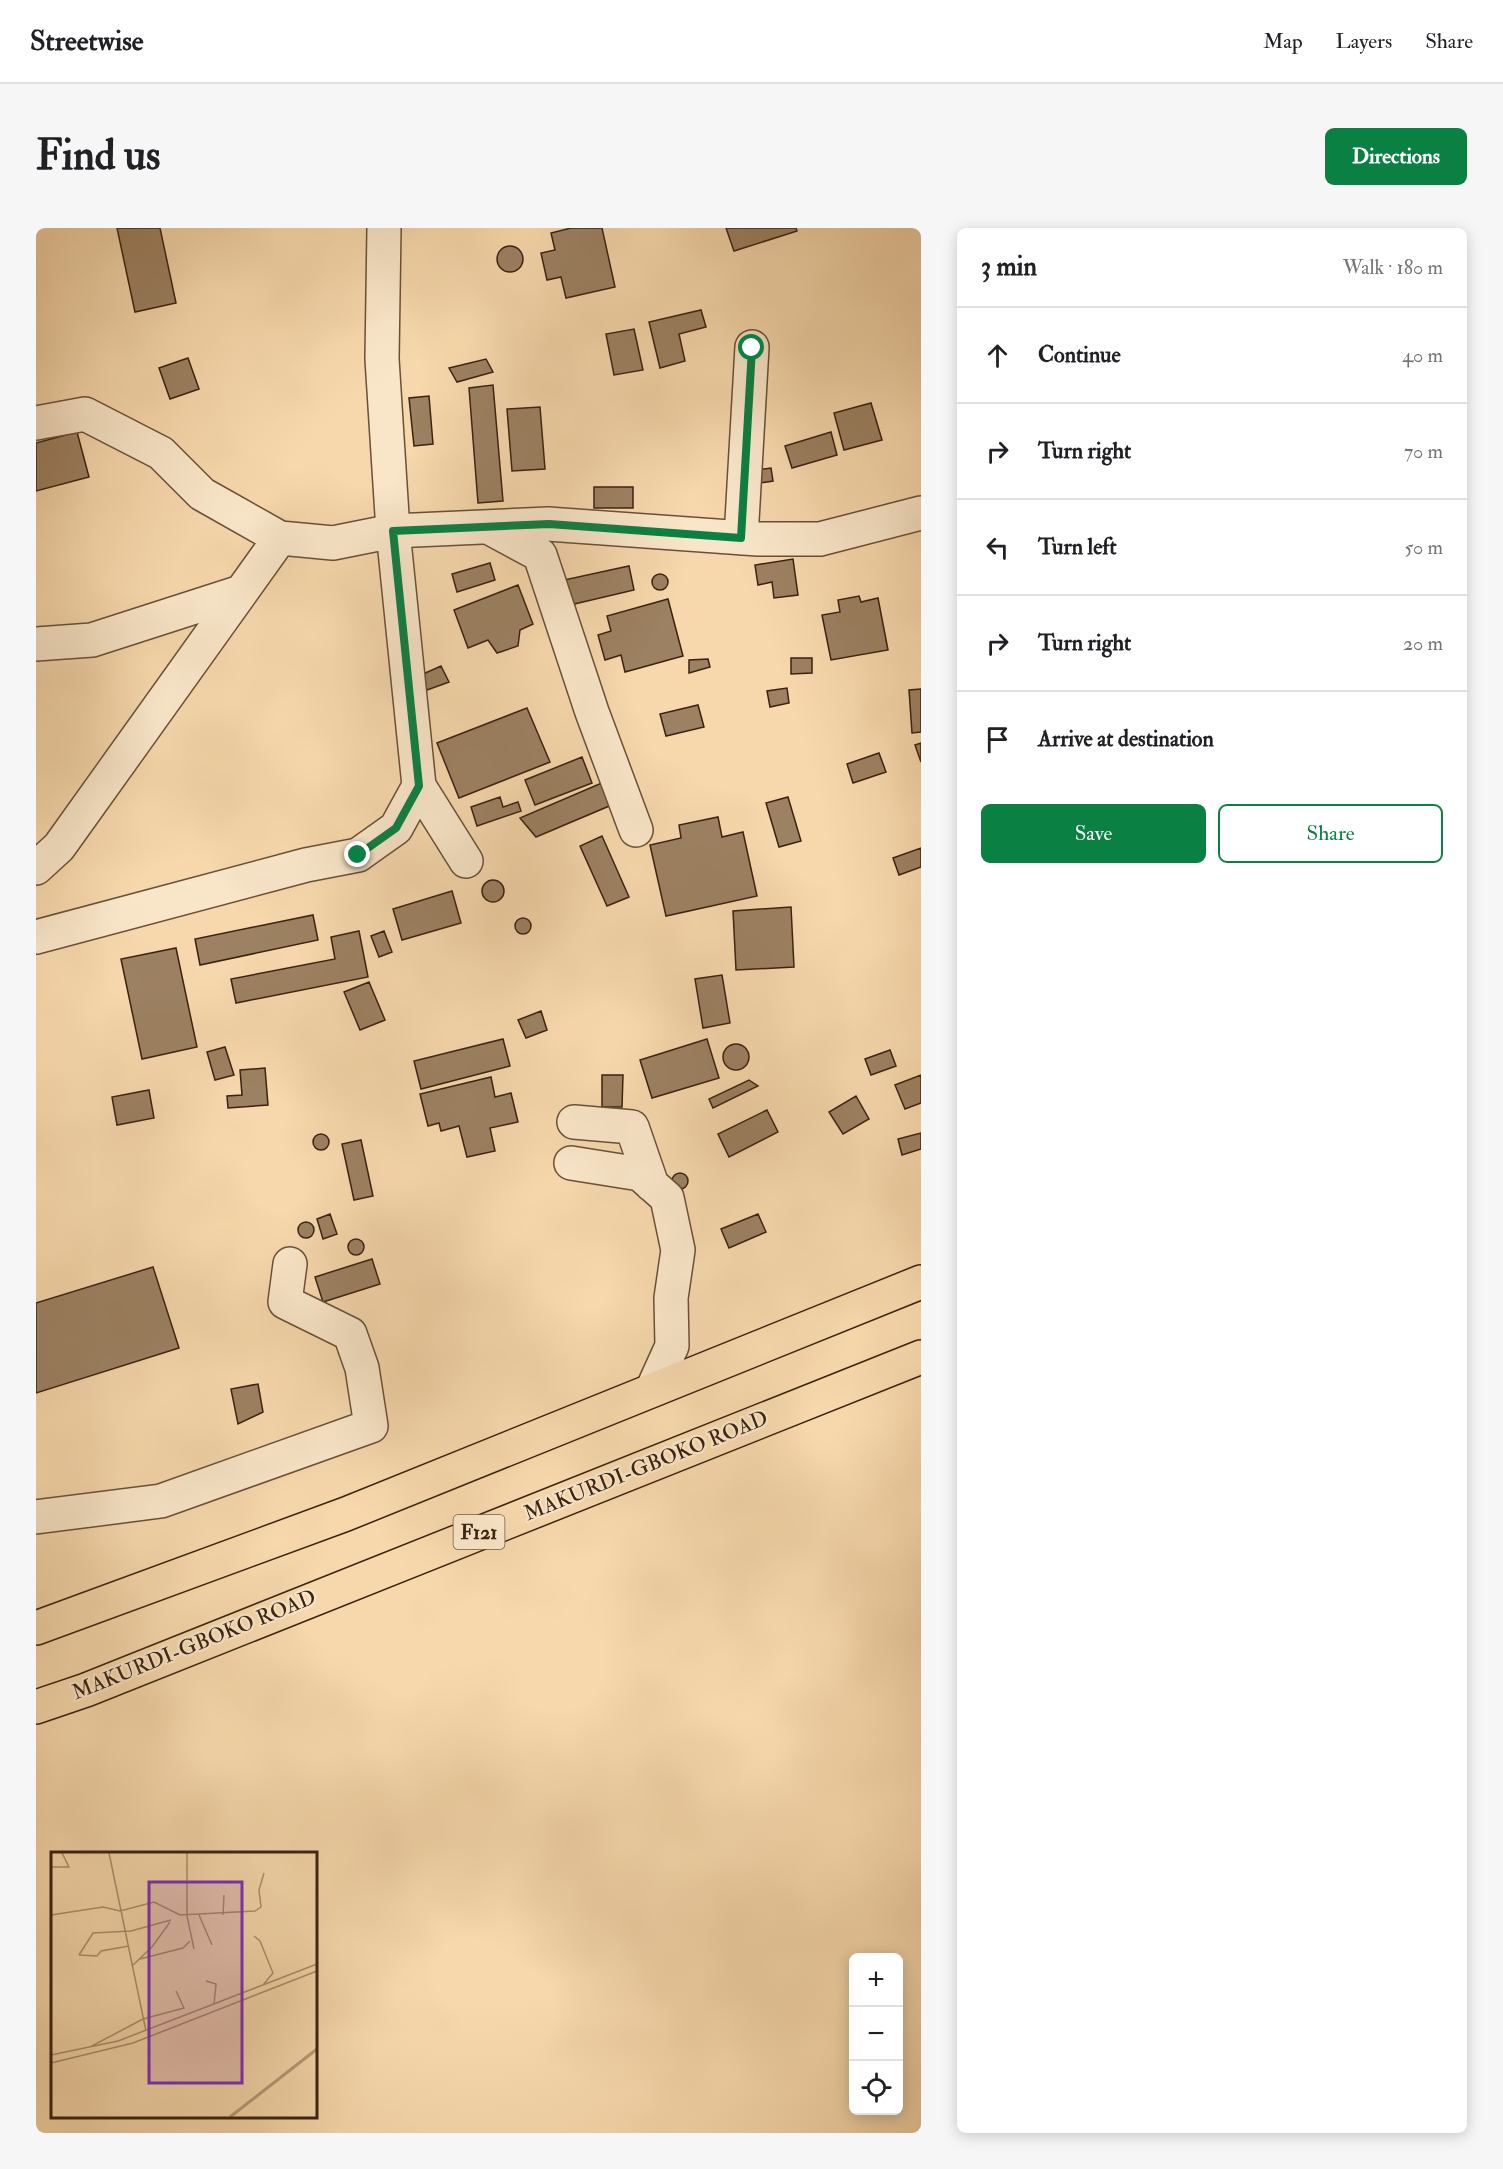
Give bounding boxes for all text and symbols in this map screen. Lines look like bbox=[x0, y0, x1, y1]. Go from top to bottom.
text: Streetwise bbox=[30, 24, 144, 59]
text: Map bbox=[1263, 28, 1303, 55]
text: Layers bbox=[1336, 28, 1392, 55]
text: Share bbox=[1425, 28, 1473, 55]
button: Directions bbox=[1325, 128, 1467, 185]
text: Find us bbox=[36, 130, 160, 182]
text: 3 min bbox=[981, 251, 1037, 283]
text: Walk · 180 m bbox=[1343, 255, 1443, 280]
route start bbox=[738, 334, 764, 360]
icon: ahead bbox=[981, 339, 1014, 372]
text: Continue bbox=[1038, 341, 1121, 369]
text: 40 m bbox=[1402, 343, 1443, 368]
icon: right bbox=[981, 435, 1014, 468]
text: Turn right bbox=[1038, 437, 1131, 465]
text: 70 m bbox=[1404, 439, 1443, 464]
icon: left bbox=[981, 531, 1014, 564]
text: Turn left bbox=[1038, 533, 1117, 561]
text: 50 m bbox=[1404, 535, 1443, 560]
icon: right bbox=[981, 627, 1014, 660]
text: Turn right bbox=[1038, 629, 1131, 657]
text: 20 m bbox=[1403, 631, 1443, 656]
icon: arrive bbox=[981, 723, 1014, 756]
text: Arrive at destination bbox=[1038, 725, 1214, 753]
button: Save bbox=[981, 804, 1206, 863]
button: Share bbox=[1218, 804, 1443, 863]
route end bbox=[344, 841, 370, 867]
street label: MAKURDI-GBOKO ROAD bbox=[520, 1405, 772, 1527]
road number: F121 bbox=[454, 1515, 504, 1549]
street label: MAKURDI-GBOKO ROAD bbox=[68, 1584, 320, 1706]
inset map bbox=[51, 1852, 316, 2118]
map controls bbox=[849, 1953, 903, 2115]
button: + bbox=[849, 1953, 903, 2007]
button: − bbox=[849, 2007, 903, 2061]
button: locate bbox=[849, 2061, 903, 2115]

